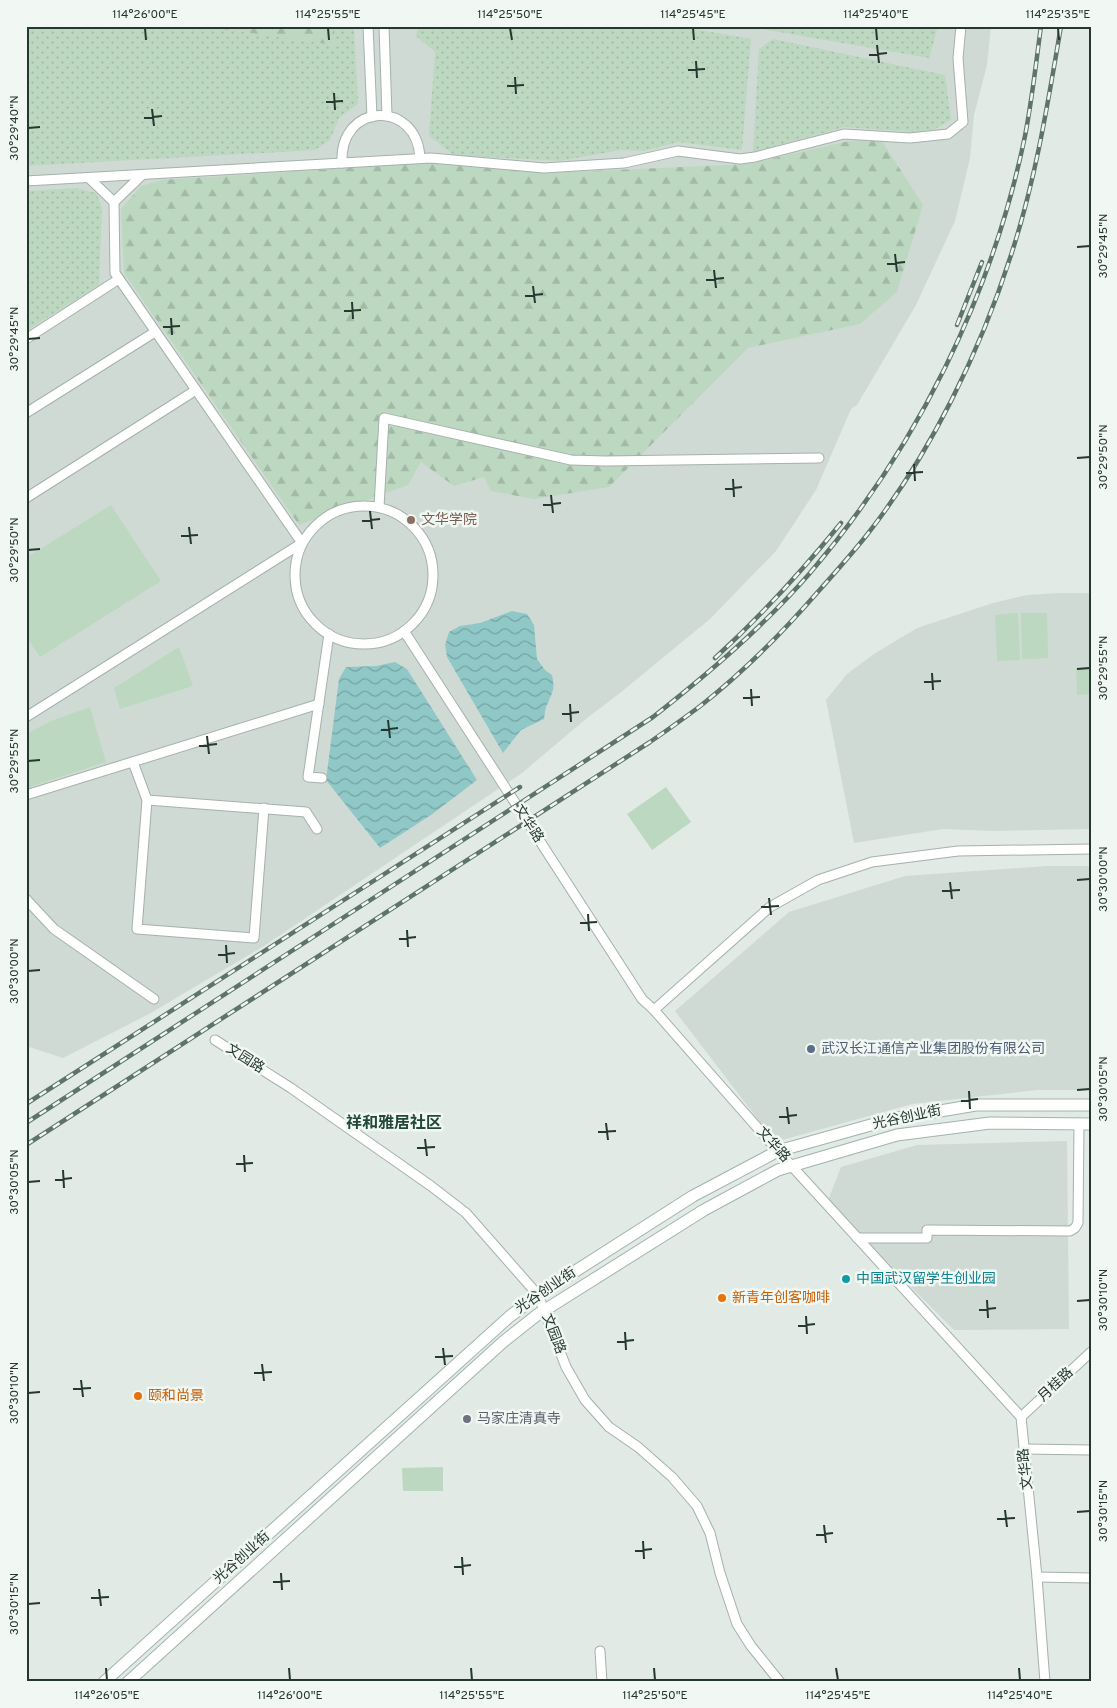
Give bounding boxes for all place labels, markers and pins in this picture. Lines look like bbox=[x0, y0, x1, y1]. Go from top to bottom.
place label: 文华学院 bbox=[421, 511, 477, 529]
marker: 文华学院 bbox=[405, 514, 417, 526]
place label: 武汉长江通信产业集团股份有限公司 bbox=[821, 1041, 1045, 1058]
marker: 武汉长江通信产业集团股份有限公司 bbox=[805, 1043, 817, 1055]
place label: 中国武汉留学生创业园 bbox=[856, 1270, 996, 1288]
marker: 中国武汉留学生创业园 bbox=[840, 1273, 852, 1285]
place label: 新青年创客咖啡 bbox=[732, 1289, 830, 1307]
marker: 新青年创客咖啡 bbox=[716, 1292, 728, 1304]
place label: 颐和尚景 bbox=[148, 1388, 204, 1405]
marker: 颐和尚景 bbox=[132, 1390, 144, 1402]
place label: 马家庄清真寺 bbox=[477, 1410, 561, 1428]
marker: 马家庄清真寺 bbox=[461, 1413, 473, 1425]

